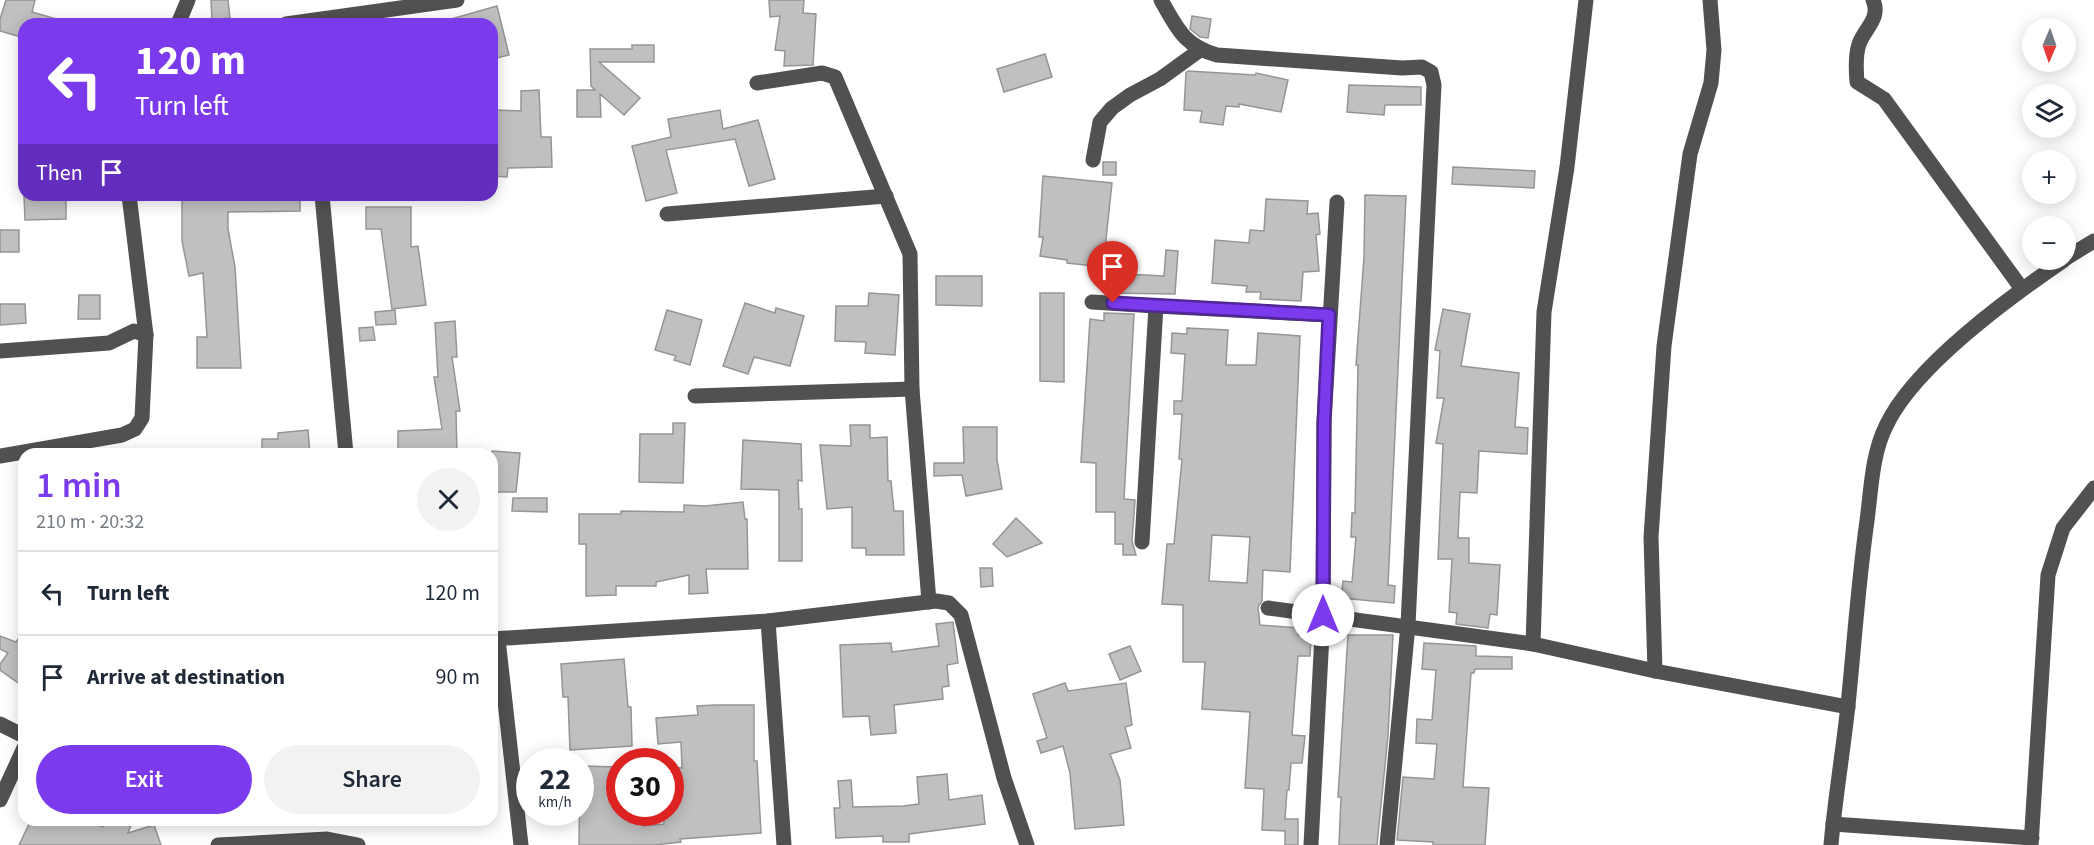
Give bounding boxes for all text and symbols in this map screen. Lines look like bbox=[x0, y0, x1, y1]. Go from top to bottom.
north arrow bbox=[2022, 18, 2076, 72]
map controls bbox=[2022, 18, 2076, 270]
text: 120 m bbox=[135, 31, 246, 91]
icon: left bbox=[36, 42, 114, 120]
button: layers bbox=[2022, 84, 2076, 138]
text: Turn left bbox=[135, 87, 229, 126]
button: + bbox=[2022, 150, 2076, 204]
icon: arrive bbox=[95, 156, 128, 189]
text: Then bbox=[36, 157, 83, 189]
button: − bbox=[2022, 216, 2076, 270]
pin bbox=[1087, 241, 1138, 303]
icon: arrive bbox=[1096, 250, 1129, 283]
text: 1 min bbox=[36, 460, 122, 511]
button: close bbox=[417, 468, 480, 531]
text: 210 m · 20:32 bbox=[36, 508, 144, 536]
icon: left bbox=[36, 577, 69, 610]
text: Turn left bbox=[87, 577, 169, 609]
text: 120 m bbox=[425, 577, 480, 609]
position arrow bbox=[1291, 583, 1355, 647]
icon: arrive bbox=[36, 661, 69, 694]
text: Arrive at destination bbox=[87, 661, 285, 693]
text: 90 m bbox=[435, 661, 480, 693]
button: Exit bbox=[36, 745, 252, 814]
button: Share bbox=[264, 745, 480, 814]
speed limit sign: 30 bbox=[606, 748, 684, 826]
text: 22 bbox=[539, 758, 571, 801]
text: km/h bbox=[538, 792, 572, 813]

